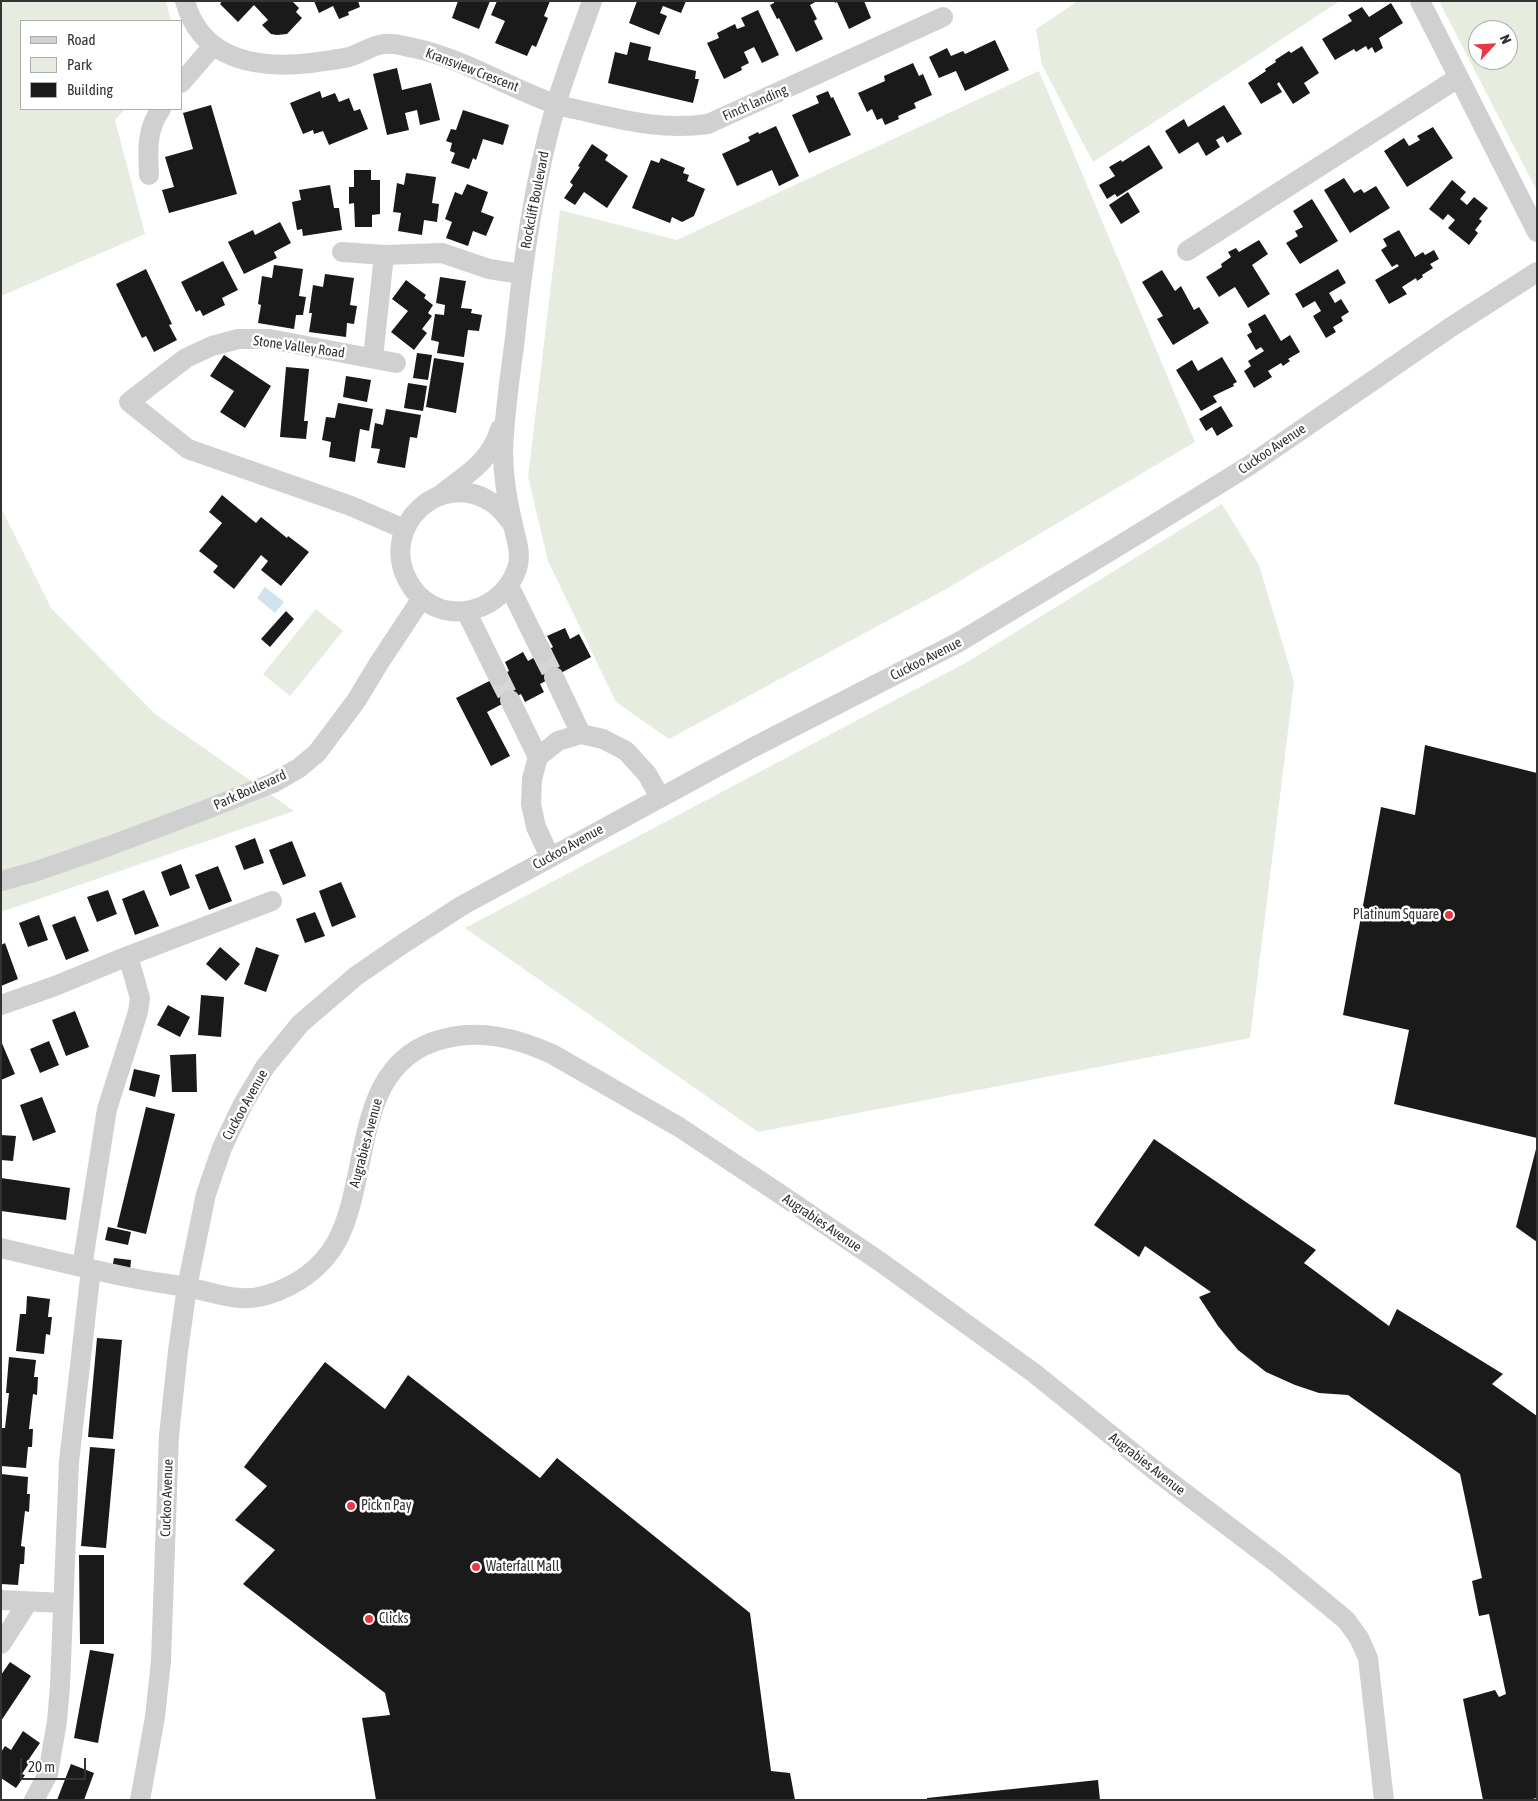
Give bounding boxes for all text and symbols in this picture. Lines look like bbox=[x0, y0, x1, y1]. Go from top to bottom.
legend bbox=[20, 20, 182, 110]
north arrow bbox=[1468, 20, 1518, 70]
text: Road bbox=[67, 31, 96, 48]
text: N bbox=[1497, 32, 1515, 46]
street label: Kransview Crescent bbox=[423, 45, 521, 95]
text: Park bbox=[67, 56, 92, 73]
text: Building bbox=[67, 81, 113, 98]
street label: Finch landing bbox=[720, 81, 790, 125]
street label: Rockcliff Boulevard bbox=[517, 150, 553, 250]
street label: Stone Valley Road bbox=[252, 332, 346, 362]
street label: Cuckoo Avenue bbox=[1235, 420, 1309, 478]
street label: Cuckoo Avenue bbox=[887, 634, 965, 684]
street label: Park Boulevard bbox=[211, 766, 289, 814]
street label: Cuckoo Avenue bbox=[530, 821, 606, 873]
place label: Platinum Square bbox=[1353, 907, 1439, 923]
marker: Platinum Square bbox=[1443, 909, 1455, 921]
street label: Cuckoo Avenue bbox=[219, 1067, 271, 1143]
street label: Augrabies Avenue bbox=[346, 1096, 386, 1190]
street label: Augrabies Avenue bbox=[779, 1190, 865, 1256]
street label: Augrabies Avenue bbox=[1106, 1429, 1188, 1499]
street label: Cuckoo Avenue bbox=[157, 1459, 177, 1537]
place label: Pick n Pay bbox=[361, 1498, 412, 1514]
marker: Pick n Pay bbox=[345, 1500, 357, 1512]
place label: Waterfall Mall bbox=[486, 1559, 559, 1575]
marker: Waterfall Mall bbox=[470, 1561, 482, 1573]
place label: Clicks bbox=[379, 1611, 409, 1627]
marker: Clicks bbox=[363, 1613, 375, 1625]
scale bar bbox=[22, 1748, 89, 1780]
text: 20 m bbox=[28, 1758, 55, 1775]

